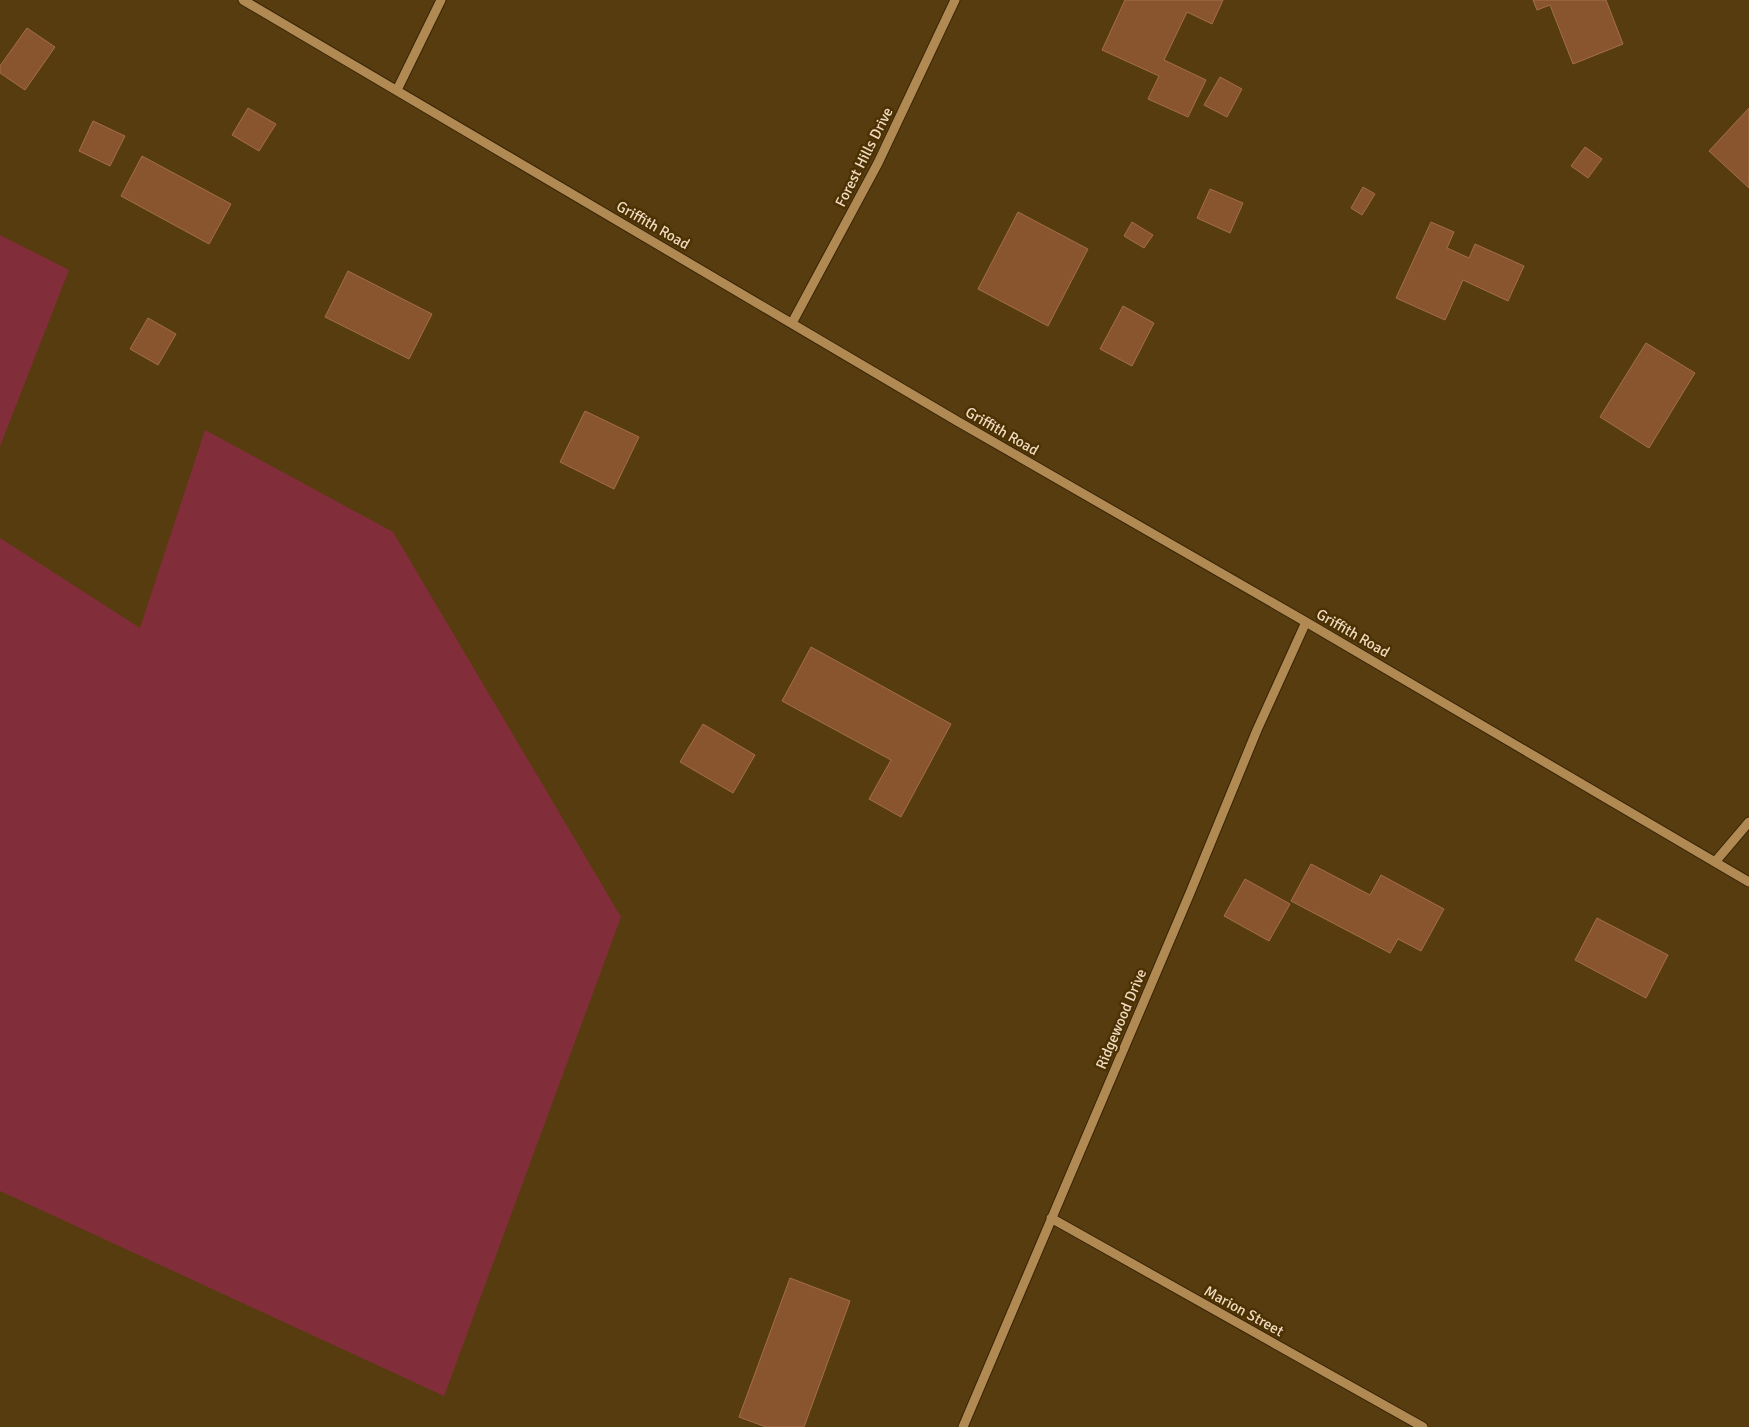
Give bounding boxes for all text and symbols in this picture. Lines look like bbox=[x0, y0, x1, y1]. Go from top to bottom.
street label: Forest Hills Drive bbox=[831, 104, 897, 210]
street label: Griffith Road bbox=[613, 197, 693, 253]
street label: Griffith Road bbox=[962, 403, 1042, 459]
street label: Griffith Road bbox=[1313, 605, 1393, 661]
street label: Ridgewood Drive bbox=[1092, 966, 1150, 1072]
street label: Marion Street bbox=[1201, 1282, 1287, 1340]

